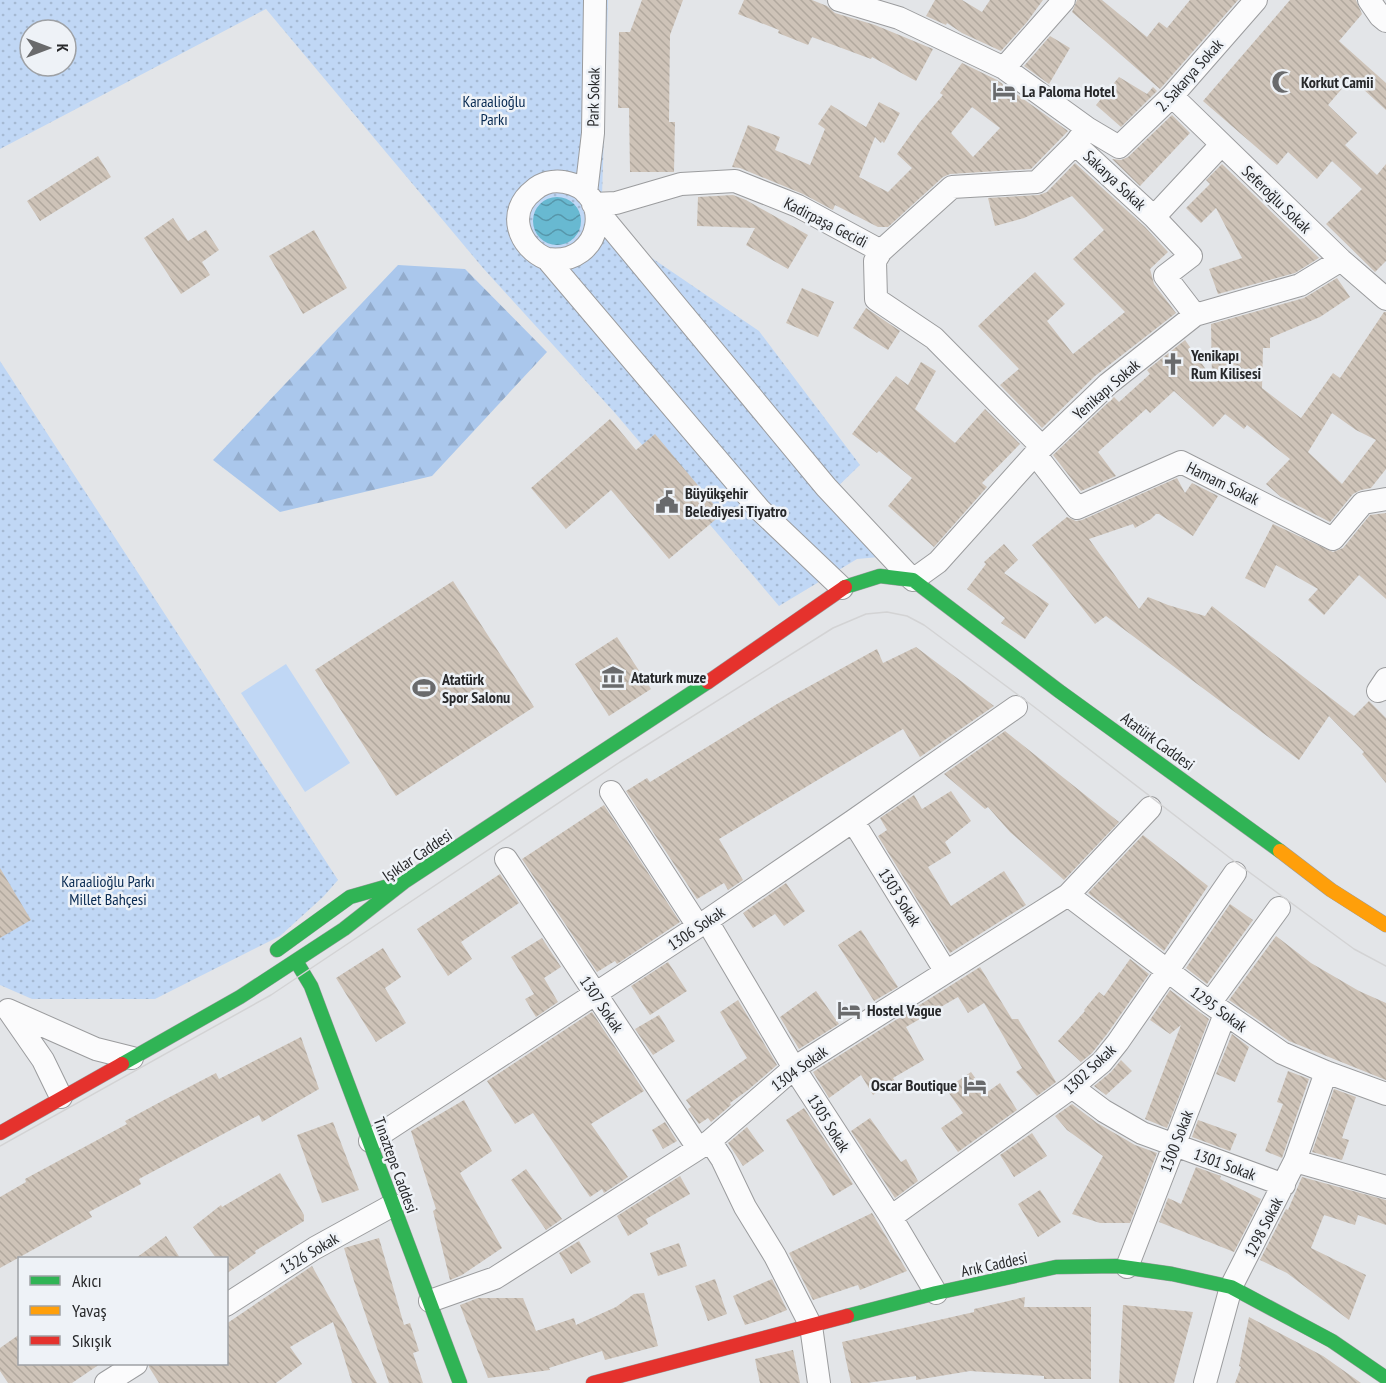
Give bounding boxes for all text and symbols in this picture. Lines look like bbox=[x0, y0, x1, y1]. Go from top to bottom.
north arrow bbox=[18, 18, 78, 78]
street label: 2. Sakarya Sokak bbox=[1151, 34, 1227, 116]
text: K bbox=[53, 44, 73, 53]
street label: Park Sokak bbox=[582, 66, 604, 127]
mosque icon: Korkut Camii bbox=[1270, 69, 1296, 95]
place label: Korkut Camii bbox=[1301, 72, 1374, 92]
hotel icon: La Paloma Hotel bbox=[991, 78, 1017, 104]
place label: La Paloma Hotel bbox=[1022, 81, 1115, 101]
park label: Karaalioğlu Parkı bbox=[463, 91, 525, 129]
street label: Sakarya Sokak bbox=[1079, 146, 1151, 215]
street label: Seferoğlu Sokak bbox=[1238, 161, 1316, 238]
street label: Kadirpaşa Gecidi bbox=[781, 192, 871, 252]
place label: Yenikapı Rum Kilisesi bbox=[1190, 345, 1262, 383]
church icon: Yenikapı Rum Kilisesi bbox=[1160, 351, 1186, 377]
street label: Yenikapı Sokak bbox=[1068, 354, 1144, 424]
street label: Hamam Sokak bbox=[1183, 457, 1263, 509]
place label: Büyükşehir Belediyesi Tiyatro bbox=[685, 483, 787, 521]
public building icon: Büyükşehir Belediyesi Tiyatro bbox=[654, 489, 680, 515]
museum icon: Ataturk muze bbox=[600, 664, 626, 690]
place label: Ataturk muze bbox=[630, 667, 707, 687]
place label: Atatürk Spor Salonu bbox=[441, 669, 510, 707]
sports icon: Atatürk Spor Salonu bbox=[411, 675, 437, 701]
street label: Atatürk Caddesi bbox=[1117, 708, 1199, 774]
street label: Işıklar Caddesi bbox=[378, 824, 456, 886]
street label: 1303 Sokak bbox=[874, 864, 926, 930]
park label: Karaalioğlu Parkı Millet Bahçesi bbox=[61, 871, 155, 909]
street label: 1306 Sokak bbox=[664, 901, 729, 954]
street label: 1307 Sokak bbox=[576, 972, 629, 1037]
street label: 1295 Sokak bbox=[1187, 982, 1252, 1037]
hotel icon: Hostel Vague bbox=[836, 997, 862, 1023]
place label: Hostel Vague bbox=[867, 1000, 942, 1020]
street label: 1302 Sokak bbox=[1058, 1039, 1120, 1098]
street label: 1304 Sokak bbox=[767, 1040, 832, 1095]
hotel icon: Oscar Boutique bbox=[962, 1072, 988, 1098]
place label: Oscar Boutique bbox=[871, 1075, 957, 1095]
street label: 1305 Sokak bbox=[803, 1090, 855, 1156]
street label: 1300 Sokak bbox=[1155, 1106, 1197, 1175]
street label: Tınaztepe Caddesi bbox=[369, 1114, 423, 1216]
street label: 1301 Sokak bbox=[1191, 1144, 1260, 1185]
street label: 1298 Sokak bbox=[1239, 1193, 1287, 1260]
street label: 1326 Sokak bbox=[276, 1227, 343, 1278]
street label: Arık Caddesi bbox=[959, 1247, 1029, 1281]
legend bbox=[18, 1257, 228, 1365]
text: Akıcı bbox=[72, 1269, 102, 1292]
text: Yavaş bbox=[72, 1299, 107, 1322]
text: Sıkışık bbox=[72, 1329, 111, 1352]

